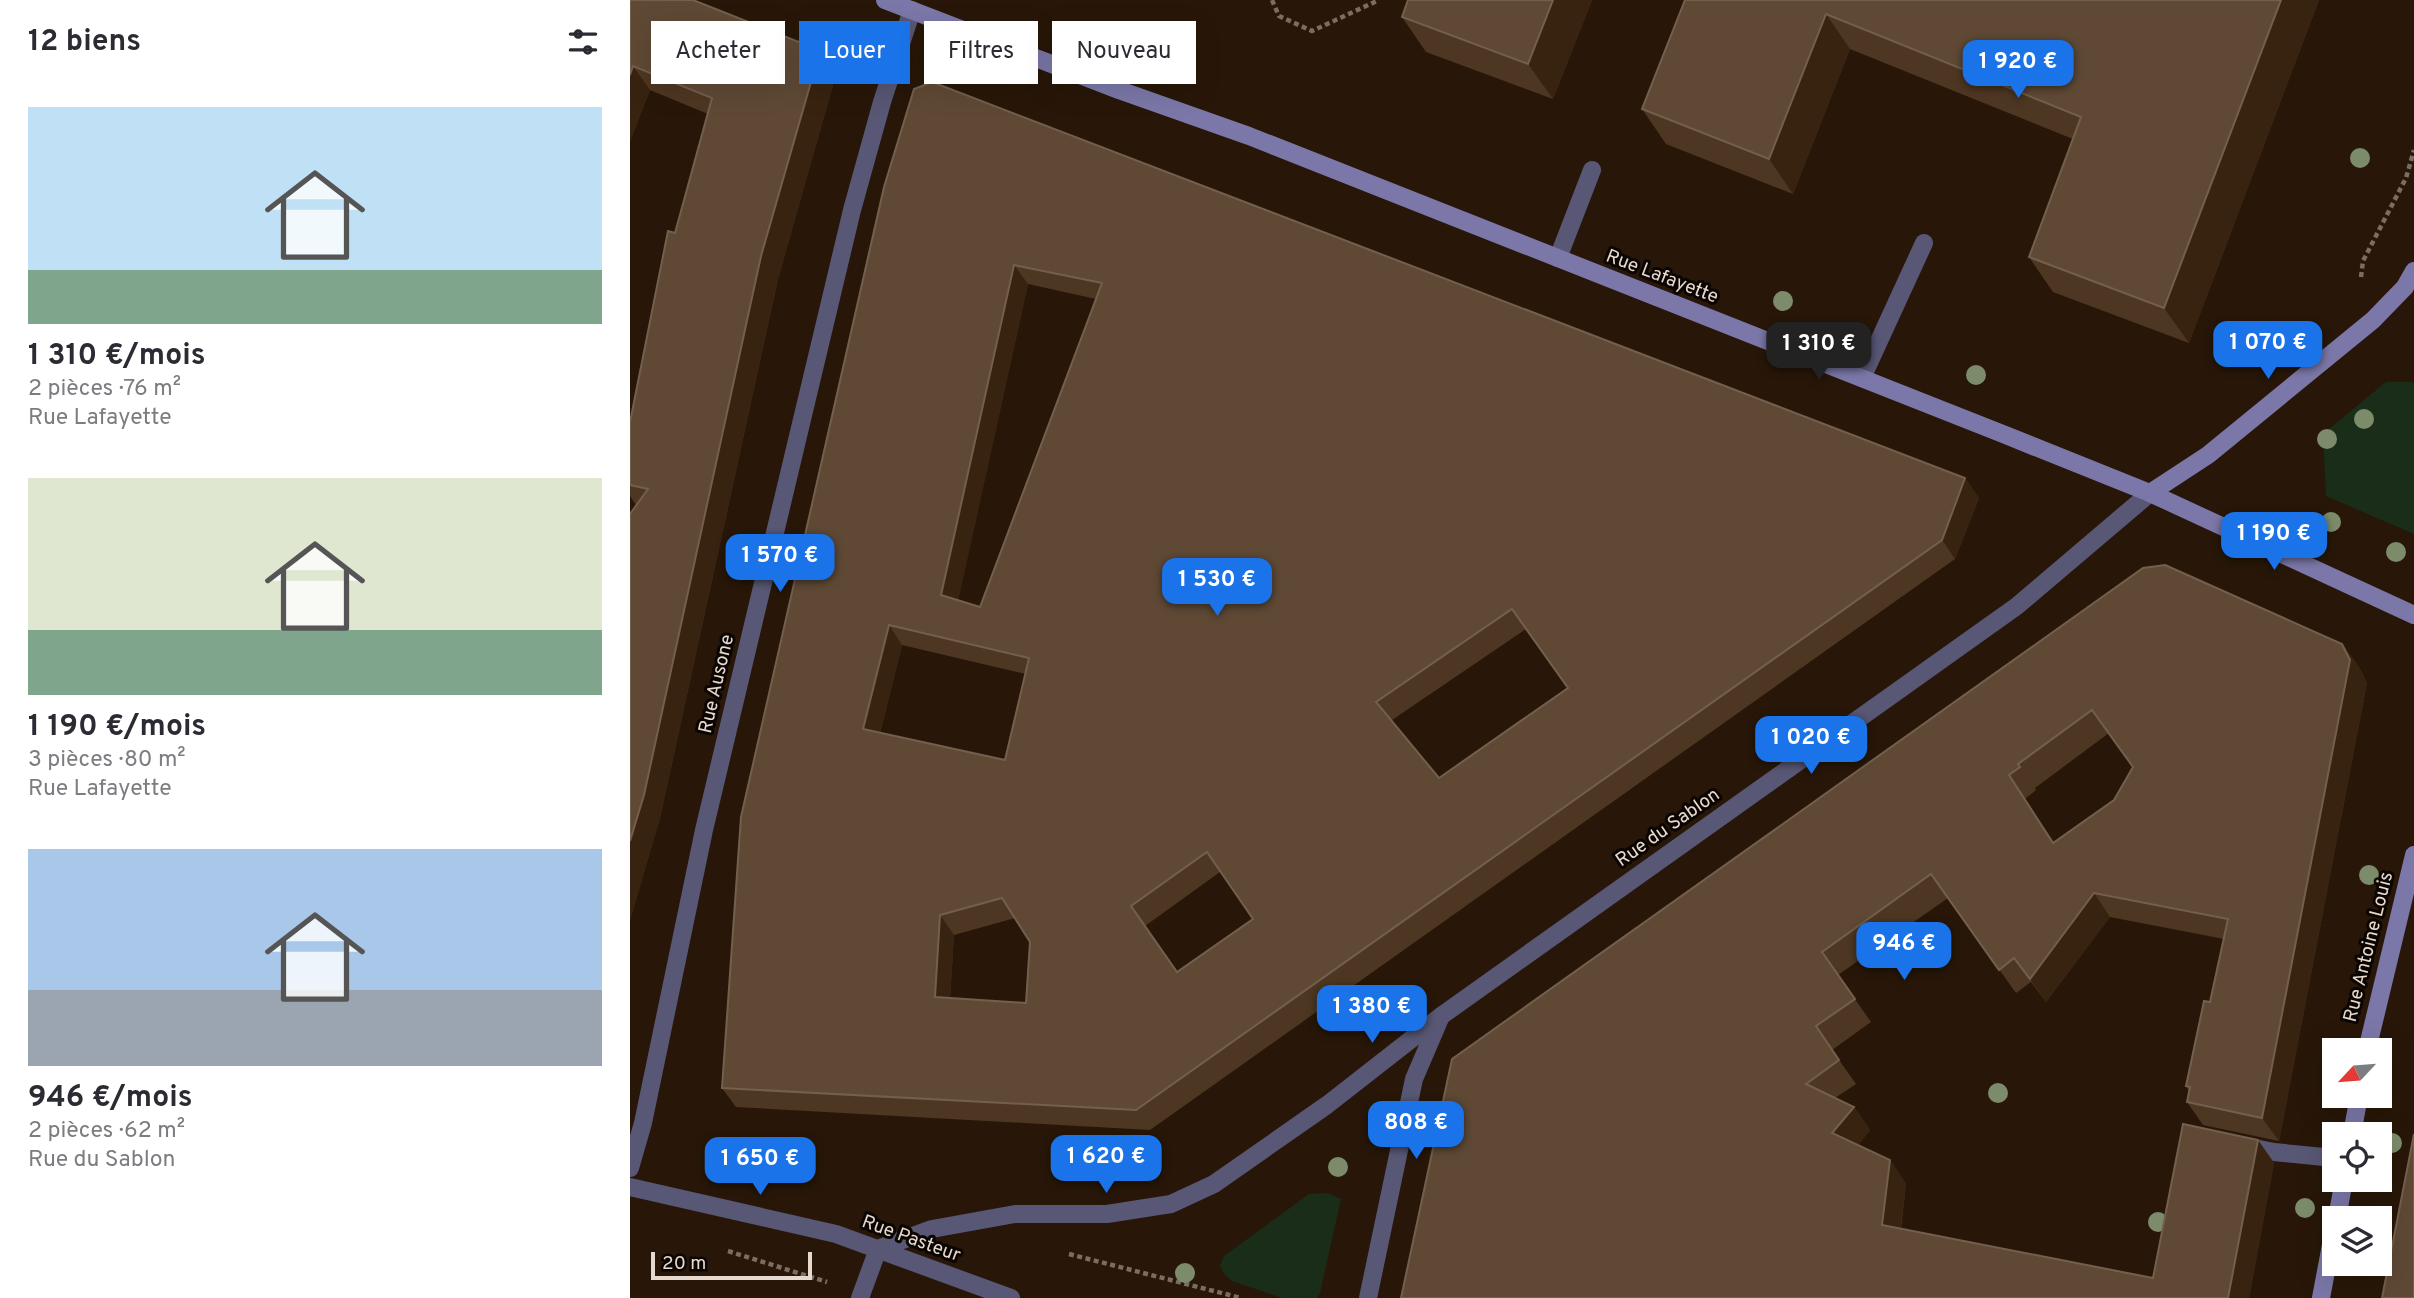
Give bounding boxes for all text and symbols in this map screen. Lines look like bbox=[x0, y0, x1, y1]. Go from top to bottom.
chip: Acheter bbox=[651, 21, 785, 84]
chip: Louer bbox=[799, 21, 910, 84]
chip: Filtres bbox=[924, 21, 1038, 84]
chip: Nouveau bbox=[1052, 21, 1196, 84]
icon: filters bbox=[564, 23, 602, 61]
text: 12 biens bbox=[28, 24, 141, 61]
pin: 1 920 € bbox=[1953, 41, 2083, 100]
text: 1 920 € bbox=[1979, 48, 2057, 77]
icon: home bbox=[252, 152, 378, 278]
street label: Rue Lafayette bbox=[1602, 245, 1722, 309]
pin: 1 310 € bbox=[1754, 322, 1884, 382]
pin: 1 070 € bbox=[2203, 322, 2333, 381]
text: 1 070 € bbox=[2229, 329, 2307, 358]
text: 1 310 € bbox=[1782, 330, 1856, 359]
text: 1 310 €/mois bbox=[28, 338, 206, 375]
text: 2 pièces · 76 m² bbox=[28, 375, 181, 404]
text: Rue Lafayette bbox=[28, 404, 172, 433]
pin: 1 190 € bbox=[2209, 512, 2339, 572]
text: 1 190 € bbox=[2237, 520, 2311, 549]
icon: home bbox=[252, 523, 378, 649]
pin: 1 570 € bbox=[715, 534, 845, 594]
text: 1 570 € bbox=[742, 542, 818, 571]
pin: 1 530 € bbox=[1152, 558, 1282, 618]
text: 1 530 € bbox=[1178, 566, 1256, 595]
street label: Rue Ausone bbox=[694, 632, 740, 736]
text: 1 190 €/mois bbox=[28, 709, 206, 746]
pin: 1 020 € bbox=[1746, 716, 1876, 776]
text: 1 020 € bbox=[1771, 724, 1851, 753]
text: 3 pièces · 80 m² bbox=[28, 746, 186, 775]
text: Rue Lafayette bbox=[28, 775, 172, 804]
street label: Rue du Sablon bbox=[1611, 783, 1725, 873]
street label: Rue Antoine Louis bbox=[2339, 869, 2399, 1025]
icon: home bbox=[252, 894, 378, 1020]
pin: 946 € bbox=[1855, 922, 1953, 982]
text: 946 € bbox=[1872, 930, 1936, 959]
pin: 1 380 € bbox=[1307, 986, 1437, 1045]
text: 1 380 € bbox=[1333, 993, 1411, 1022]
north arrow bbox=[2322, 1038, 2392, 1108]
map controls bbox=[2322, 1038, 2392, 1276]
text: 946 €/mois bbox=[28, 1080, 193, 1117]
pin: 808 € bbox=[1367, 1102, 1465, 1161]
text: 808 € bbox=[1384, 1109, 1448, 1138]
text: 2 pièces · 62 m² bbox=[28, 1117, 185, 1146]
button: locate bbox=[2322, 1122, 2392, 1192]
pin: 1 620 € bbox=[1041, 1136, 1171, 1195]
pin: 1 650 € bbox=[695, 1138, 825, 1197]
text: 1 620 € bbox=[1067, 1143, 1145, 1172]
text: 1 650 € bbox=[721, 1145, 799, 1174]
text: Rue du Sablon bbox=[28, 1146, 175, 1175]
button: layers bbox=[2322, 1206, 2392, 1276]
street label: Rue Pasteur bbox=[858, 1210, 964, 1268]
scale bar bbox=[651, 1249, 812, 1281]
text: 20 m bbox=[662, 1252, 706, 1276]

